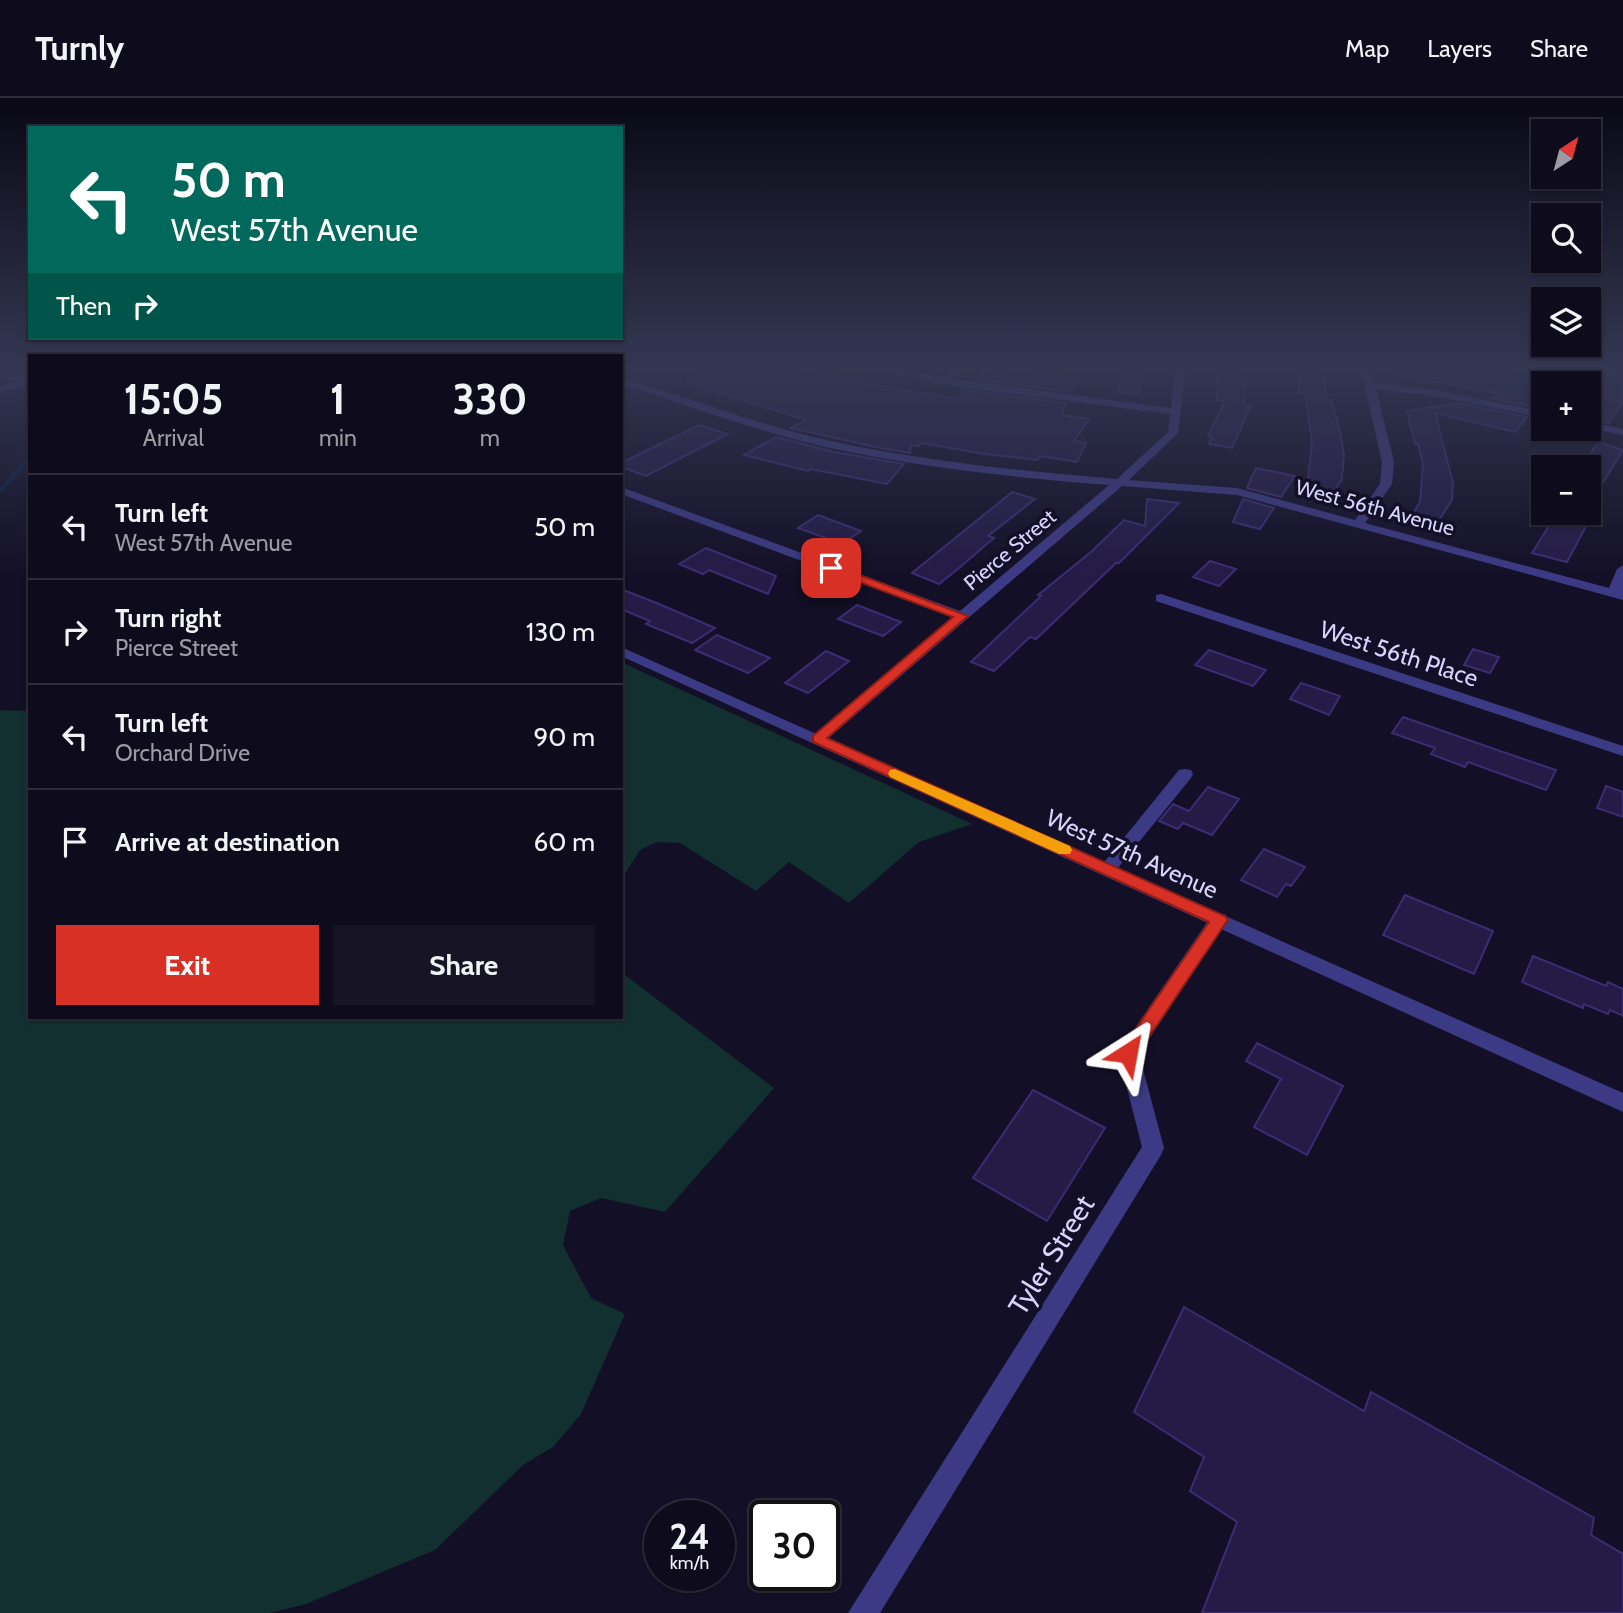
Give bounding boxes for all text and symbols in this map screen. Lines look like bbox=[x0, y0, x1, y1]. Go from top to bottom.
text: Turnly bbox=[35, 28, 124, 68]
text: Map bbox=[1345, 34, 1389, 63]
text: Layers bbox=[1427, 34, 1492, 63]
text: Share bbox=[1530, 34, 1588, 63]
north arrow bbox=[1531, 119, 1601, 189]
map controls bbox=[1531, 119, 1601, 525]
text: 50 m bbox=[171, 150, 286, 209]
icon: left bbox=[56, 154, 147, 245]
button: search bbox=[1531, 203, 1601, 273]
text: West 57th Avenue bbox=[171, 210, 418, 249]
icon: right bbox=[126, 287, 164, 325]
button: layers bbox=[1531, 287, 1601, 357]
text: Then bbox=[56, 290, 112, 322]
button: + bbox=[1531, 371, 1601, 441]
text: 15:05 bbox=[124, 373, 223, 425]
text: 1 bbox=[330, 373, 346, 425]
text: 330 bbox=[452, 373, 527, 425]
text: Arrival bbox=[143, 424, 204, 452]
text: min bbox=[319, 424, 357, 452]
text: m bbox=[480, 424, 500, 452]
button: − bbox=[1531, 455, 1601, 525]
street label: West 56th Avenue bbox=[1293, 474, 1457, 541]
text: Turn left bbox=[115, 497, 208, 529]
street label: Pierce Street bbox=[959, 504, 1061, 595]
icon: left bbox=[56, 508, 94, 546]
text: 50 m bbox=[534, 511, 595, 543]
text: West 57th Avenue bbox=[115, 529, 292, 557]
pin bbox=[801, 538, 861, 598]
icon: arrive bbox=[812, 549, 850, 587]
text: Turn right bbox=[115, 602, 221, 634]
icon: right bbox=[56, 613, 94, 651]
street label: West 56th Place bbox=[1316, 614, 1482, 693]
text: 130 m bbox=[526, 616, 595, 648]
text: Pierce Street bbox=[115, 634, 238, 662]
text: Turn left bbox=[115, 707, 208, 739]
icon: left bbox=[56, 718, 94, 756]
text: 90 m bbox=[533, 721, 595, 753]
text: Orchard Drive bbox=[115, 739, 250, 767]
street label: West 57th Avenue bbox=[1042, 803, 1223, 904]
icon: arrive bbox=[56, 823, 94, 861]
text: Arrive at destination bbox=[115, 826, 340, 858]
text: 60 m bbox=[533, 826, 595, 858]
button: Exit bbox=[56, 925, 319, 1005]
button: Share bbox=[333, 925, 595, 1005]
position arrow bbox=[1091, 1016, 1165, 1090]
street label: Tyler Street bbox=[1001, 1189, 1101, 1321]
speed limit sign: 30 bbox=[749, 1500, 840, 1591]
text: 24 bbox=[669, 1515, 710, 1558]
text: km/h bbox=[670, 1552, 709, 1574]

